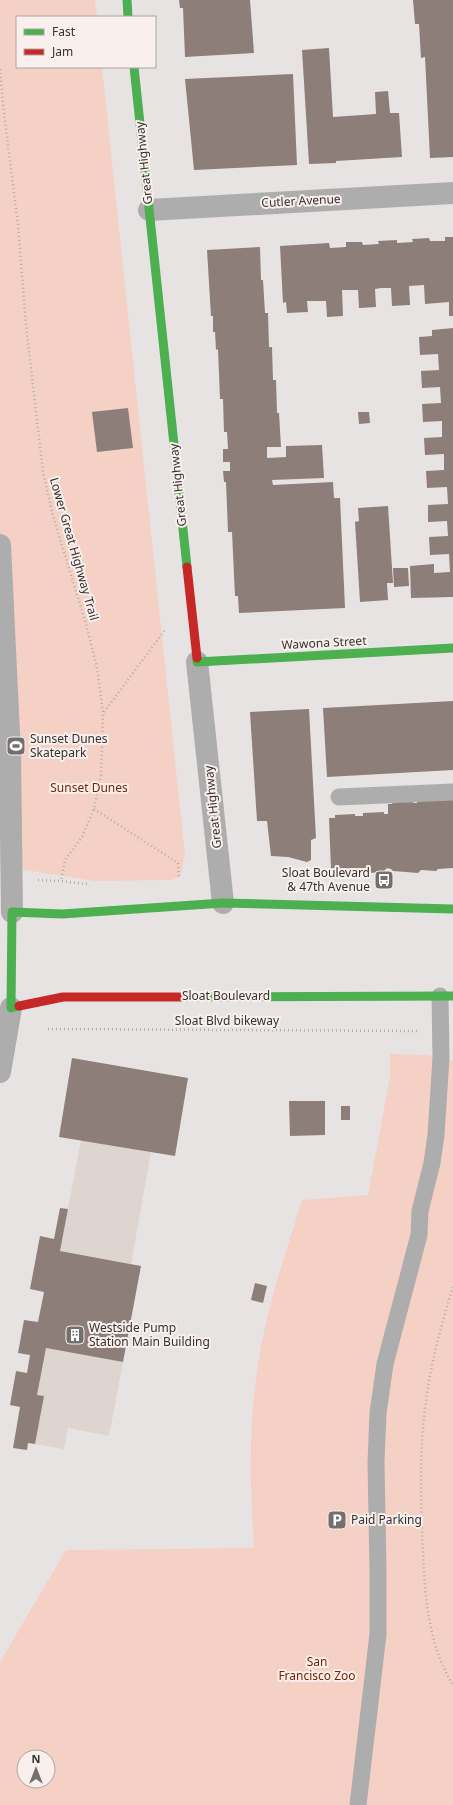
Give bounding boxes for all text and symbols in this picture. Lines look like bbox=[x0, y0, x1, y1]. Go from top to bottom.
legend bbox=[16, 16, 156, 68]
text: Fast bbox=[52, 23, 76, 40]
text: Jam bbox=[51, 43, 73, 60]
street label: Great Highway bbox=[131, 120, 156, 205]
street label: Cutler Avenue bbox=[261, 190, 341, 211]
street label: Great Highway bbox=[165, 442, 190, 527]
street label: Lower Great Highway Trail bbox=[46, 475, 103, 622]
street label: Wawona Street bbox=[281, 632, 368, 653]
place label: Sunset Dunes Skatepark bbox=[30, 730, 108, 761]
sports icon: Sunset Dunes Skatepark bbox=[5, 735, 27, 757]
street label: Great Highway bbox=[200, 764, 225, 849]
park label: Sunset Dunes bbox=[50, 779, 128, 796]
place label: Sloat Boulevard & 47th Avenue bbox=[282, 864, 370, 895]
bus stop icon: Sloat Boulevard & 47th Avenue bbox=[373, 869, 395, 891]
street label: Sloat Boulevard bbox=[182, 987, 270, 1004]
street label: Sloat Blvd bikeway bbox=[175, 1012, 280, 1029]
place label: Westside Pump Station Main Building bbox=[89, 1319, 210, 1350]
building icon: Westside Pump Station Main Building bbox=[64, 1324, 86, 1346]
parking icon: Paid Parking bbox=[326, 1509, 348, 1531]
place label: Paid Parking bbox=[351, 1511, 422, 1528]
park label: San Francisco Zoo bbox=[278, 1653, 356, 1684]
north arrow bbox=[16, 1749, 56, 1789]
text: N bbox=[32, 1751, 40, 1766]

